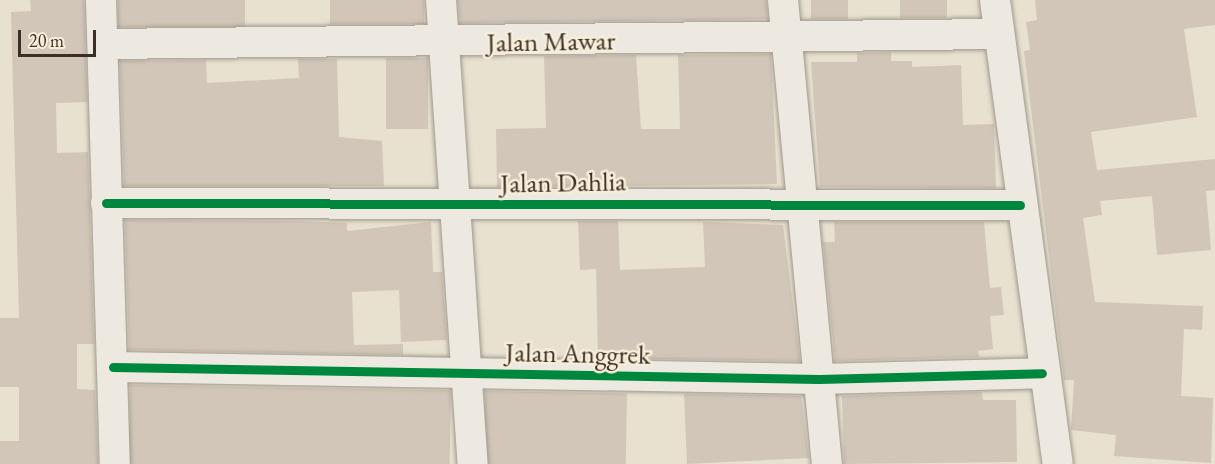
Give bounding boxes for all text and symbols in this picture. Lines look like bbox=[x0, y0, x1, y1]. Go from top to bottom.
scale bar bbox=[21, 18, 99, 56]
street label: Jalan Mawar bbox=[486, 24, 616, 58]
text: 20 m bbox=[29, 29, 64, 52]
street label: Jalan Dahlia bbox=[500, 165, 626, 199]
street label: Jalan Anggrek bbox=[505, 336, 651, 370]

